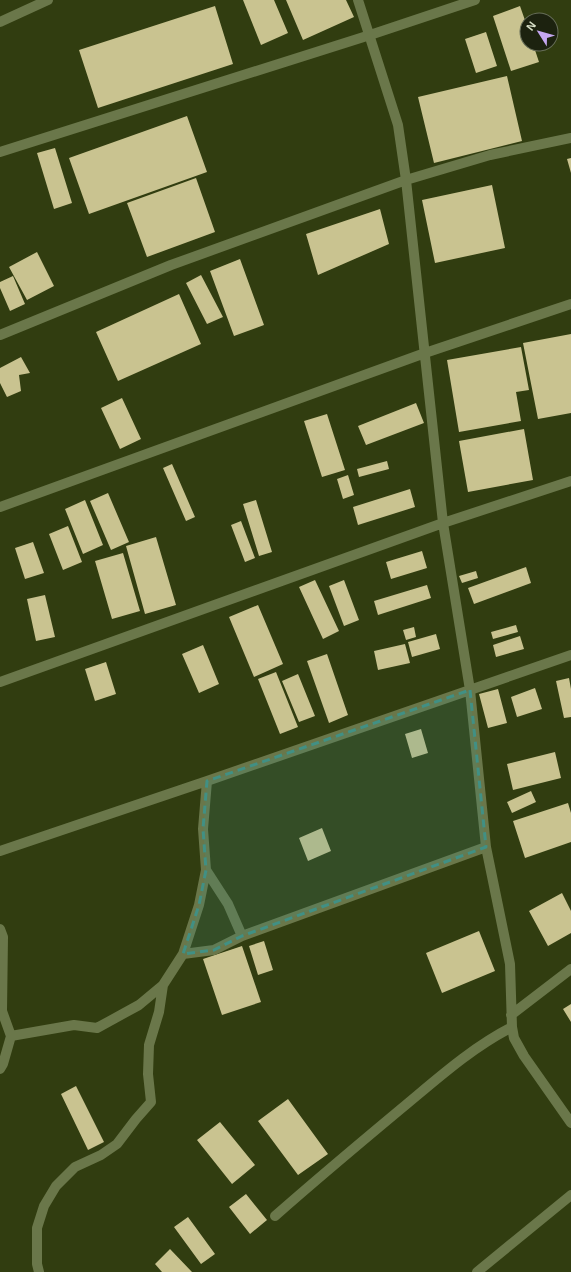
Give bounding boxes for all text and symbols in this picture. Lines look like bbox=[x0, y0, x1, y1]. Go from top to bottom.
north arrow bbox=[519, 12, 559, 52]
text: N bbox=[524, 19, 538, 33]

